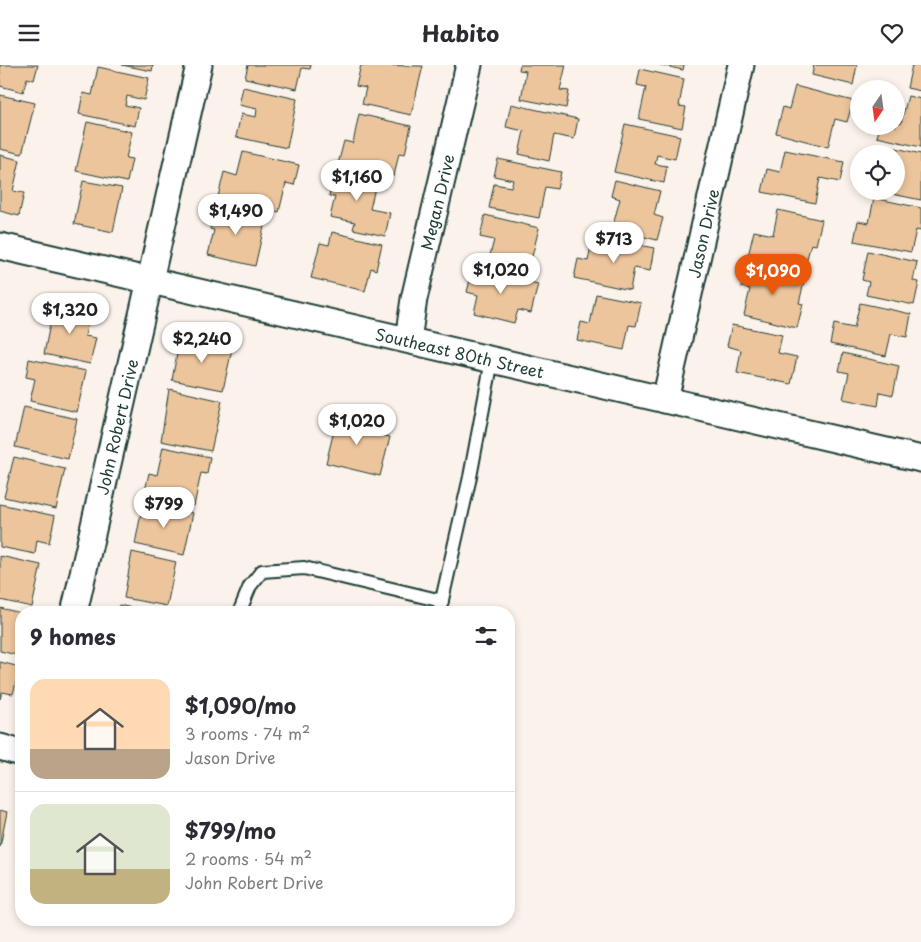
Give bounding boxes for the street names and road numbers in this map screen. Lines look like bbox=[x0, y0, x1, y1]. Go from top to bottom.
street label: Megan Drive bbox=[414, 152, 460, 252]
street label: Jason Drive bbox=[681, 186, 725, 280]
street label: Southeast 80th Street bbox=[373, 321, 547, 384]
street label: John Robert Drive bbox=[89, 356, 144, 497]

